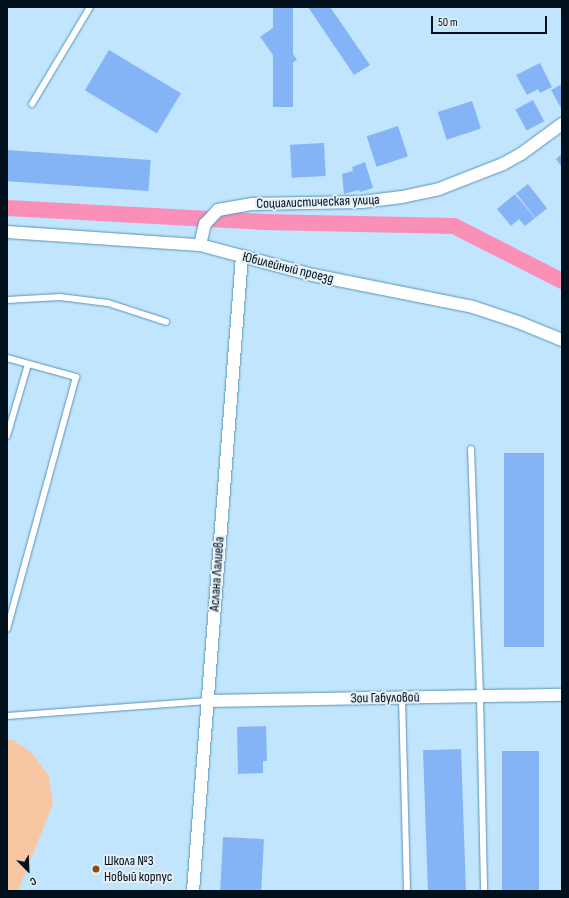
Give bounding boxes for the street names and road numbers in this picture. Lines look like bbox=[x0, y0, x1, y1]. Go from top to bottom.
street label: Социалистическая улица bbox=[256, 191, 380, 213]
street label: Юбилейный проезд bbox=[241, 249, 335, 287]
street label: Аслана Лалиева bbox=[206, 536, 228, 612]
street label: Зои Габуловой bbox=[350, 689, 420, 707]

